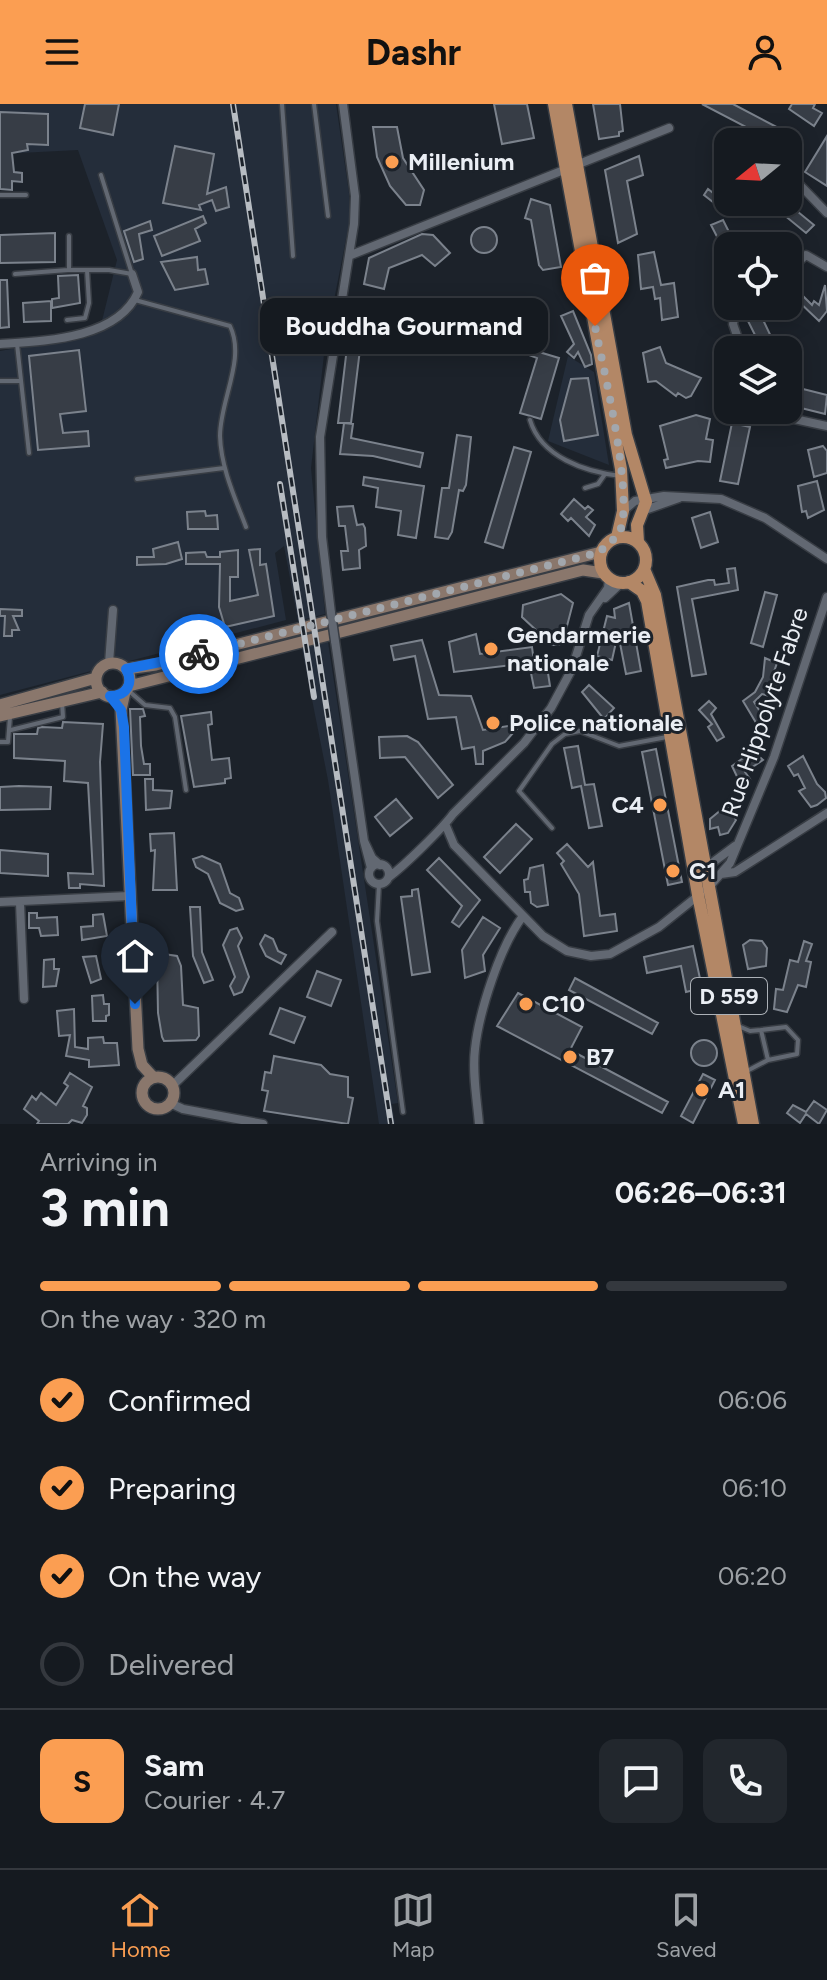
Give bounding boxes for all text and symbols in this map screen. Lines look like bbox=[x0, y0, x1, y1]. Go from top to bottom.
icon: menu bbox=[40, 30, 84, 74]
icon: person bbox=[743, 30, 787, 74]
text: Dashr bbox=[366, 31, 461, 74]
north arrow bbox=[714, 128, 802, 216]
map controls bbox=[714, 128, 802, 424]
place label: Millenium bbox=[408, 147, 514, 176]
marker: Millenium bbox=[383, 153, 401, 171]
button: locate bbox=[714, 232, 802, 320]
pin bbox=[561, 244, 629, 326]
icon: bag bbox=[573, 256, 617, 300]
callout: Bouddha Gourmand bbox=[259, 298, 547, 354]
text: Bouddha Gourmand bbox=[285, 310, 523, 342]
button: layers bbox=[714, 336, 802, 424]
street label: Rue Hippolyte Fabre bbox=[715, 603, 814, 820]
courier bbox=[159, 614, 239, 694]
place label: Gendarmerie nationale bbox=[507, 620, 651, 677]
icon: bike bbox=[177, 632, 221, 676]
marker: Gendarmerie nationale bbox=[482, 640, 500, 658]
place label: Police nationale bbox=[509, 708, 683, 737]
marker: Police nationale bbox=[484, 714, 502, 732]
place label: C4 bbox=[611, 790, 644, 819]
marker: C4 bbox=[651, 796, 669, 814]
place label: C1 bbox=[689, 856, 717, 885]
marker: C1 bbox=[664, 862, 682, 880]
pin bbox=[101, 922, 169, 1004]
icon: home bbox=[113, 934, 157, 978]
road number: D 559 bbox=[691, 978, 767, 1014]
place label: C10 bbox=[542, 989, 585, 1018]
marker: C10 bbox=[517, 995, 535, 1013]
place label: B7 bbox=[586, 1042, 614, 1071]
marker: B7 bbox=[561, 1048, 579, 1066]
place label: A1 bbox=[718, 1075, 745, 1104]
marker: A1 bbox=[693, 1081, 711, 1099]
text: Arriving in bbox=[40, 1146, 158, 1178]
text: 06:26–06:31 bbox=[615, 1174, 787, 1211]
text: 3 min bbox=[40, 1177, 170, 1239]
text: On the way · 320 m bbox=[40, 1303, 266, 1335]
icon: check bbox=[40, 1378, 84, 1422]
text: Confirmed bbox=[108, 1382, 251, 1419]
text: 06:06 bbox=[718, 1384, 787, 1416]
icon: check bbox=[40, 1466, 84, 1510]
text: Preparing bbox=[108, 1470, 236, 1507]
text: 06:10 bbox=[722, 1472, 787, 1504]
icon: check bbox=[40, 1554, 84, 1598]
text: On the way bbox=[108, 1558, 261, 1595]
text: 06:20 bbox=[718, 1560, 787, 1592]
text: Delivered bbox=[108, 1646, 234, 1683]
button: chat bbox=[599, 1739, 683, 1823]
button: phone bbox=[703, 1739, 787, 1823]
text: Sam bbox=[144, 1747, 204, 1784]
text: S bbox=[73, 1763, 91, 1800]
text: Courier · 4.7 bbox=[144, 1784, 285, 1816]
tab: Home bbox=[110, 1888, 170, 1963]
tab: Map bbox=[391, 1888, 435, 1963]
tab: Saved bbox=[656, 1888, 717, 1963]

